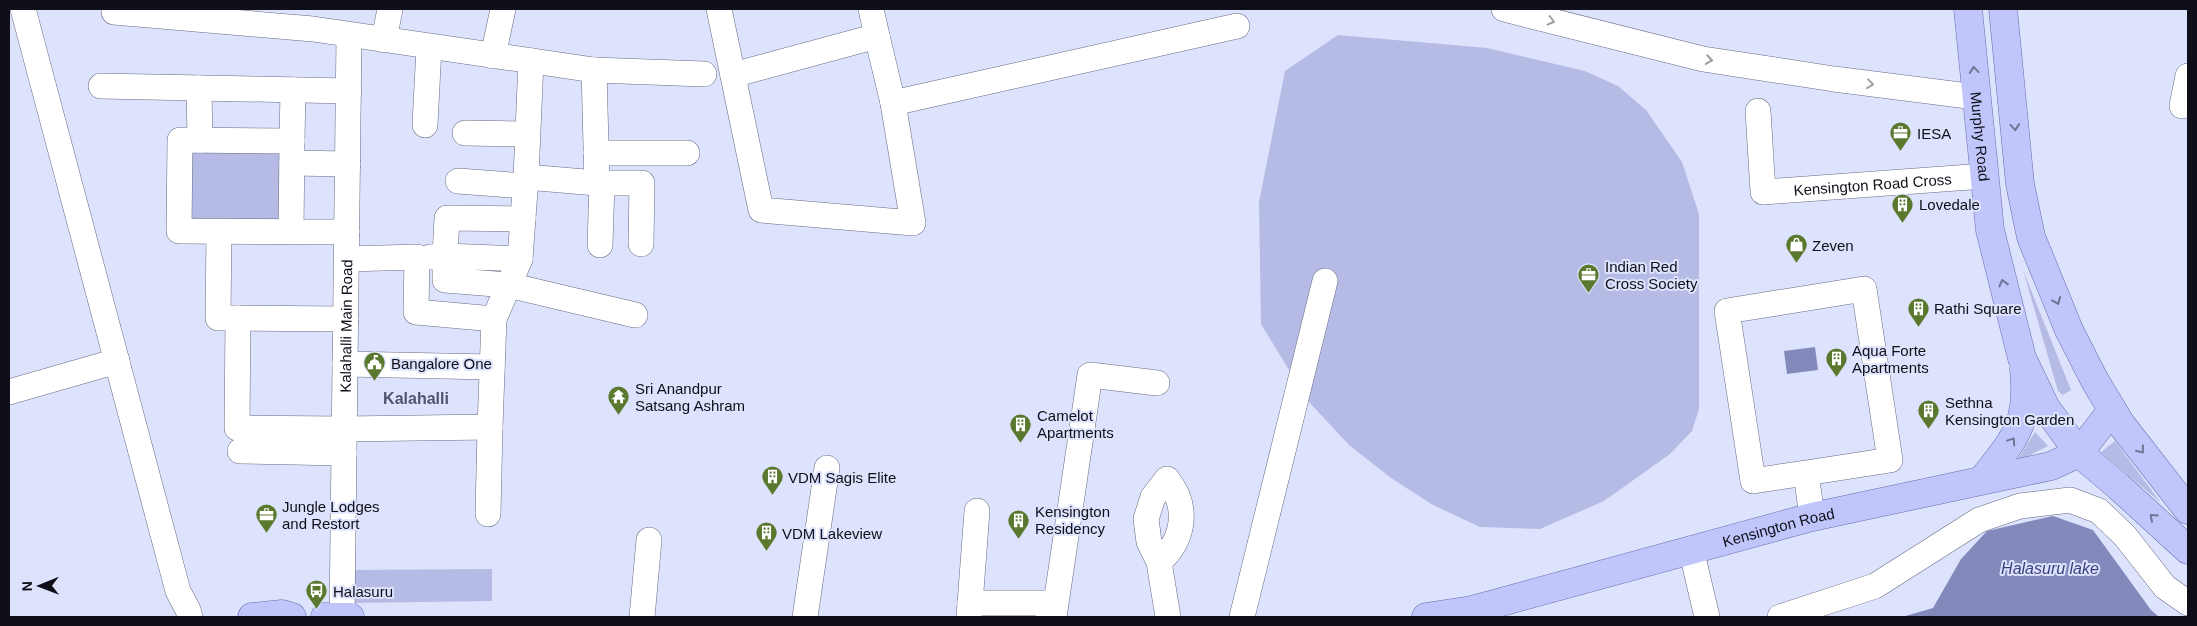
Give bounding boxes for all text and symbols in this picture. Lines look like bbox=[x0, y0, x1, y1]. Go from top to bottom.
one-way arrow bbox=[1547, 15, 1556, 26]
one-way arrow bbox=[1705, 55, 1713, 65]
one-way arrow bbox=[1969, 66, 1980, 74]
one-way arrow bbox=[1866, 78, 1874, 89]
street label: Murphy Road bbox=[1968, 91, 1994, 182]
office icon: IESA bbox=[1889, 121, 1913, 152]
one-way arrow bbox=[2009, 123, 2020, 131]
place label: IESA bbox=[1917, 125, 1951, 142]
street label: Kensington Road Cross bbox=[1793, 170, 1952, 198]
building icon: Lovedale bbox=[1891, 192, 1915, 223]
place label: Lovedale bbox=[1919, 196, 1980, 213]
shop icon: Zeven bbox=[1784, 233, 1808, 264]
place label: Zeven bbox=[1812, 237, 1854, 254]
place label: Indian Red Cross Society bbox=[1605, 258, 1698, 292]
street label: Kalahalli Main Road bbox=[336, 259, 355, 393]
office icon: Indian Red Cross Society bbox=[1577, 263, 1601, 294]
one-way arrow bbox=[1998, 278, 2009, 287]
building icon: Rathi Square bbox=[1906, 296, 1930, 327]
one-way arrow bbox=[2051, 296, 2061, 304]
place label: Rathi Square bbox=[1934, 300, 2022, 317]
place label: Aqua Forte Apartments bbox=[1852, 342, 1929, 376]
building icon: Aqua Forte Apartments bbox=[1824, 347, 1848, 378]
public building icon: Bangalore One bbox=[363, 351, 387, 382]
place label: Bangalore One bbox=[391, 355, 492, 372]
place label: Sri Anandpur Satsang Ashram bbox=[635, 380, 745, 414]
temple icon: Sri Anandpur Satsang Ashram bbox=[607, 385, 631, 416]
district label: Kalahalli bbox=[383, 390, 449, 407]
place label: Sethna Kensington Garden bbox=[1945, 394, 2074, 428]
building icon: Sethna Kensington Garden bbox=[1917, 399, 1941, 430]
place label: Camelot Apartments bbox=[1037, 407, 1114, 441]
building icon: Camelot Apartments bbox=[1009, 412, 1033, 443]
one-way arrow bbox=[2005, 437, 2015, 446]
one-way arrow bbox=[2135, 444, 2144, 453]
building icon: VDM Sagis Elite bbox=[760, 465, 784, 496]
place label: VDM Sagis Elite bbox=[788, 469, 896, 486]
place label: Jungle Lodges and Restort bbox=[282, 498, 380, 532]
office icon: Jungle Lodges and Restort bbox=[254, 503, 278, 534]
place label: Kensington Residency bbox=[1035, 503, 1110, 537]
street label: Kensington Road bbox=[1720, 504, 1836, 550]
building icon: Kensington Residency bbox=[1007, 508, 1031, 539]
one-way arrow bbox=[2149, 514, 2158, 523]
building icon: VDM Lakeview bbox=[754, 521, 778, 552]
place label: VDM Lakeview bbox=[782, 525, 882, 542]
water label: Halasuru lake bbox=[2001, 560, 2099, 577]
north arrow bbox=[15, 561, 65, 611]
bus stop icon: Halasuru bbox=[305, 579, 329, 610]
text: N bbox=[19, 581, 35, 591]
place label: Halasuru bbox=[333, 583, 393, 600]

